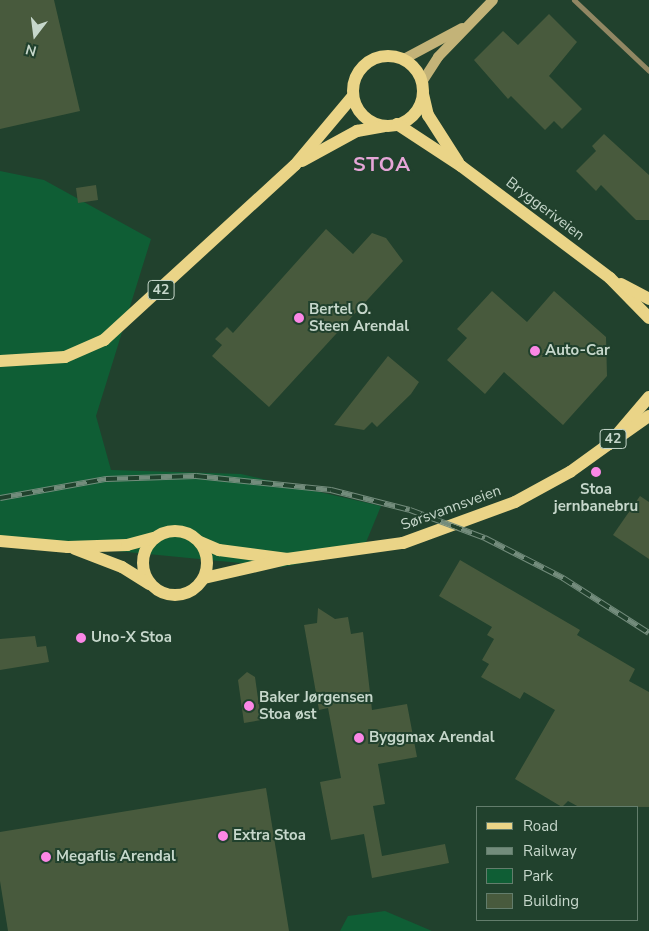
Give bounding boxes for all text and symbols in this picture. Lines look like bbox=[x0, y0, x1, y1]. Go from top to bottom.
north arrow bbox=[10, 10, 60, 60]
text: N bbox=[23, 39, 39, 61]
district label: STOA bbox=[352, 152, 412, 176]
street label: Bryggeriveien bbox=[502, 174, 588, 244]
road number: 42 bbox=[147, 278, 175, 302]
place label: Bertel O. Steen Arendal bbox=[309, 300, 409, 335]
marker: Bertel O. Steen Arendal bbox=[293, 312, 305, 324]
place label: Auto-Car bbox=[545, 342, 610, 360]
marker: Auto-Car bbox=[529, 345, 541, 357]
road number: 42 bbox=[599, 428, 627, 450]
marker: Stoa jernbanebru bbox=[590, 466, 602, 478]
place label: Stoa jernbanebru bbox=[554, 480, 638, 515]
street label: Sørsvannsveien bbox=[399, 482, 503, 534]
place label: Uno-X Stoa bbox=[91, 629, 172, 647]
marker: Uno-X Stoa bbox=[75, 632, 87, 644]
place label: Baker Jørgensen Stoa øst bbox=[259, 688, 373, 723]
marker: Baker Jørgensen Stoa øst bbox=[243, 700, 255, 712]
place label: Byggmax Arendal bbox=[369, 729, 495, 747]
marker: Byggmax Arendal bbox=[353, 732, 365, 744]
legend bbox=[477, 806, 639, 921]
text: Road bbox=[523, 816, 558, 836]
place label: Extra Stoa bbox=[233, 827, 306, 845]
marker: Extra Stoa bbox=[217, 830, 229, 842]
text: Railway bbox=[523, 841, 577, 861]
place label: Megaflis Arendal bbox=[56, 848, 176, 866]
marker: Megaflis Arendal bbox=[40, 851, 52, 863]
text: Park bbox=[523, 866, 553, 886]
text: Building bbox=[523, 891, 579, 911]

